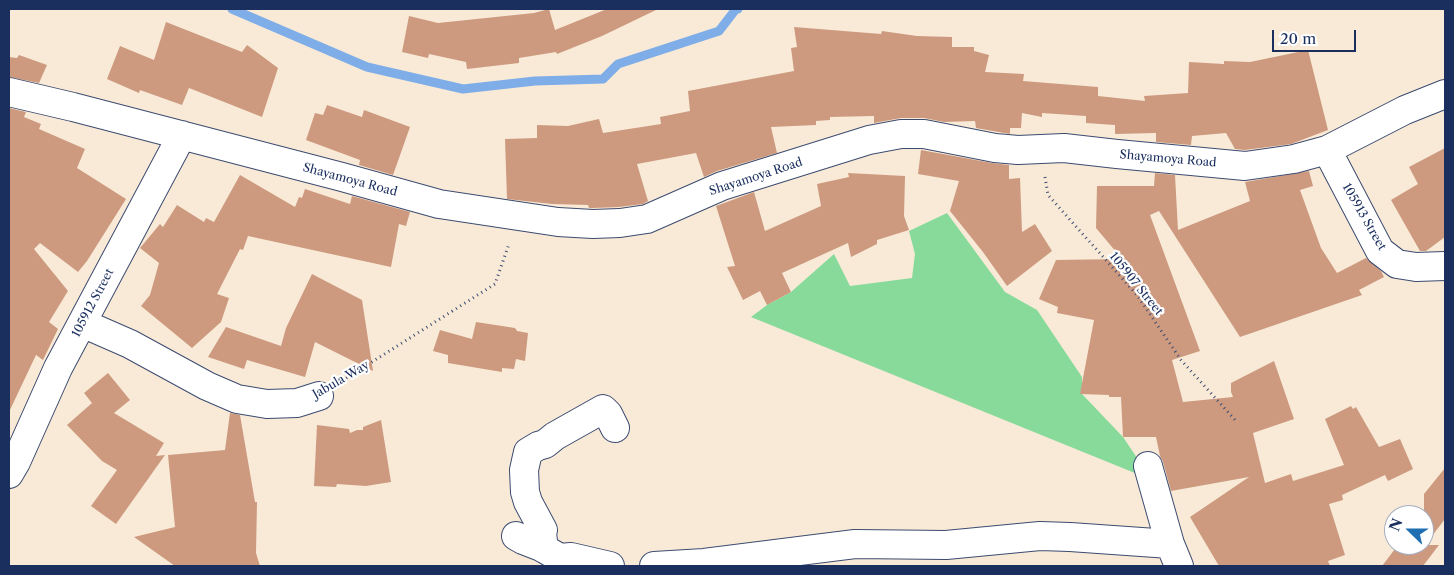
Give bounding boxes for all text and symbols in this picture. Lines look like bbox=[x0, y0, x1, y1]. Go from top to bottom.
scale bar bbox=[1274, 20, 1358, 52]
text: 20 m bbox=[1280, 29, 1316, 48]
street label: Shayamoya Road bbox=[1119, 148, 1217, 170]
street label: Shayamoya Road bbox=[708, 155, 804, 199]
street label: Shayamoya Road bbox=[301, 160, 399, 200]
street label: 105913 Street bbox=[1339, 181, 1389, 253]
street label: 105907 Street bbox=[1106, 250, 1166, 318]
street label: 105912 Street bbox=[69, 266, 117, 340]
street label: Jabula Way bbox=[310, 358, 372, 402]
north arrow bbox=[1384, 505, 1434, 555]
text: N bbox=[1385, 516, 1407, 534]

